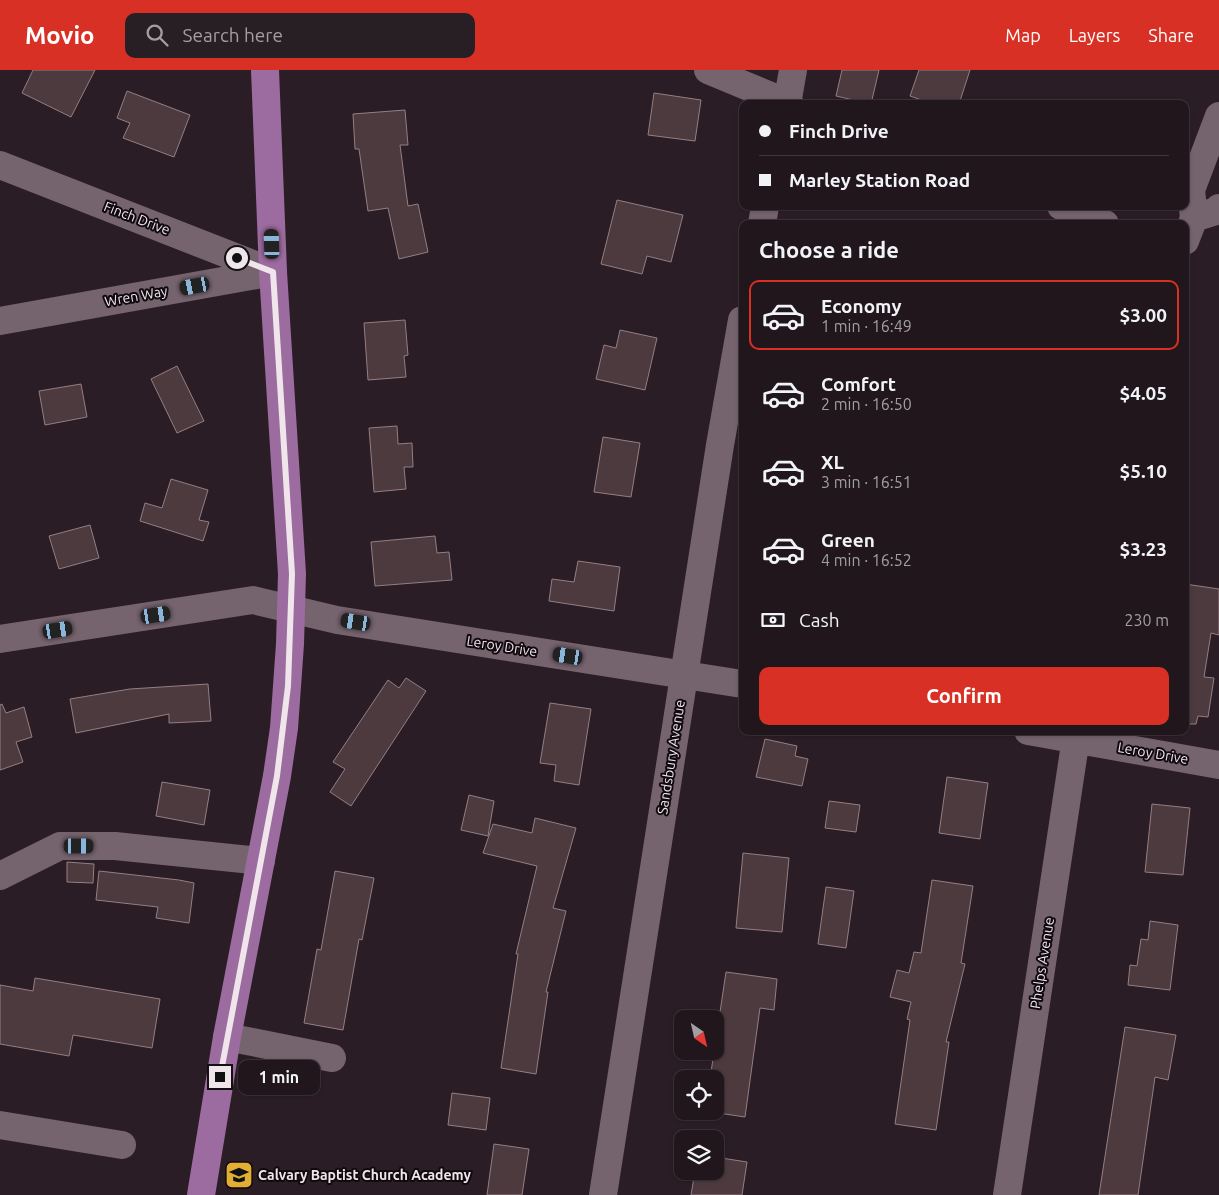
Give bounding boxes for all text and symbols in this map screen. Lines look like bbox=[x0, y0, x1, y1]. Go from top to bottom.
search box bbox=[125, 13, 475, 58]
icon: search bbox=[143, 21, 171, 49]
text: Movio bbox=[25, 22, 95, 49]
text: Search here bbox=[183, 24, 283, 46]
text: Map bbox=[1005, 25, 1041, 45]
text: Layers bbox=[1069, 25, 1120, 45]
text: Share bbox=[1148, 25, 1194, 45]
text: Finch Drive bbox=[789, 120, 889, 142]
text: Marley Station Road bbox=[789, 169, 970, 191]
street label: Finch Drive bbox=[102, 198, 172, 238]
car bbox=[263, 229, 280, 259]
text: Choose a ride bbox=[759, 237, 899, 262]
route start bbox=[226, 247, 248, 269]
car bbox=[178, 276, 211, 296]
street label: Wren Way bbox=[103, 283, 169, 309]
icon: car bbox=[761, 293, 806, 338]
text: Economy bbox=[821, 295, 902, 317]
text: $3.00 bbox=[1119, 304, 1167, 326]
text: 1 min · 16:49 bbox=[821, 317, 912, 335]
icon: car bbox=[761, 371, 806, 416]
text: Comfort bbox=[821, 373, 896, 395]
text: $4.05 bbox=[1119, 382, 1167, 404]
text: 2 min · 16:50 bbox=[821, 395, 912, 413]
icon: car bbox=[761, 449, 806, 494]
text: XL bbox=[821, 451, 844, 473]
text: $5.10 bbox=[1119, 460, 1167, 482]
text: 3 min · 16:51 bbox=[821, 473, 912, 491]
icon: car bbox=[761, 527, 806, 572]
text: Green bbox=[821, 529, 875, 551]
text: $3.23 bbox=[1119, 538, 1167, 560]
text: 4 min · 16:52 bbox=[821, 551, 912, 569]
car bbox=[140, 605, 171, 625]
icon: cash bbox=[759, 606, 787, 634]
text: Cash bbox=[799, 609, 840, 631]
text: 230 m bbox=[1124, 611, 1169, 629]
car bbox=[340, 612, 371, 632]
car bbox=[42, 620, 73, 640]
street label: Leroy Drive bbox=[466, 633, 538, 659]
car bbox=[552, 646, 583, 666]
button: Confirm bbox=[759, 667, 1169, 725]
street label: Sandsbury Avenue bbox=[654, 699, 688, 815]
street label: Leroy Drive bbox=[1116, 739, 1190, 767]
car bbox=[64, 839, 94, 854]
street label: Phelps Avenue bbox=[1027, 916, 1057, 1010]
north arrow bbox=[674, 1010, 724, 1060]
map controls bbox=[674, 1010, 724, 1180]
callout: 1 min bbox=[238, 1060, 320, 1094]
route end bbox=[209, 1066, 231, 1088]
text: 1 min bbox=[259, 1068, 299, 1086]
button: locate bbox=[674, 1070, 724, 1120]
button: layers bbox=[674, 1130, 724, 1180]
school or university icon: Calvary Baptist Church Academy bbox=[224, 1160, 254, 1190]
place label: Calvary Baptist Church Academy bbox=[258, 1167, 472, 1183]

